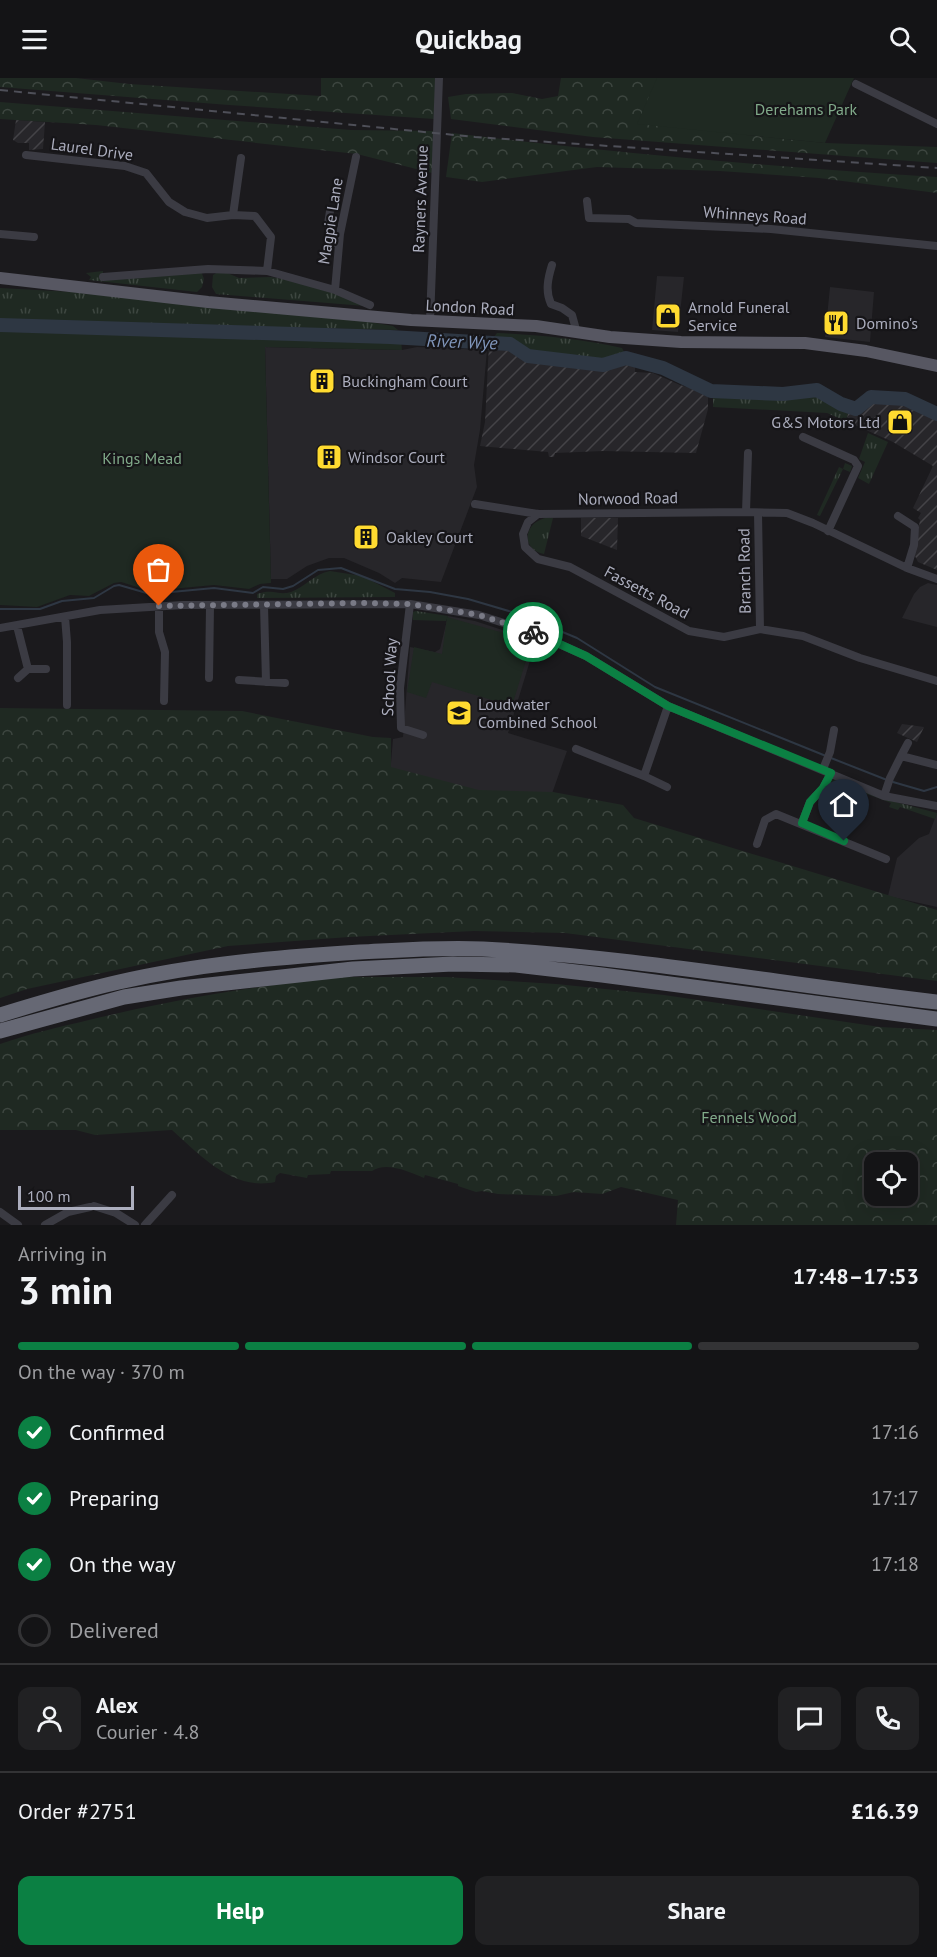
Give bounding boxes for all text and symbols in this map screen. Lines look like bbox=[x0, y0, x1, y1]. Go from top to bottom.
text: Quickbag bbox=[415, 22, 522, 56]
icon: menu bbox=[18, 23, 51, 56]
icon: search bbox=[886, 23, 919, 56]
park label: Derehams Park bbox=[755, 99, 857, 119]
street label: Laurel Drive bbox=[50, 133, 134, 165]
street label: Rayners Avenue bbox=[408, 145, 432, 253]
street label: Magpie Lane bbox=[313, 176, 347, 266]
street label: Whinneys Road bbox=[702, 201, 808, 229]
street label: London Road bbox=[425, 295, 515, 319]
place label: Arnold Funeral Service bbox=[688, 297, 790, 335]
shop icon: Arnold Funeral Service bbox=[653, 301, 683, 331]
restaurant icon: Domino's bbox=[821, 308, 851, 338]
place label: Domino's bbox=[856, 313, 918, 333]
water label: River Wye bbox=[426, 329, 499, 354]
building icon: Buckingham Court bbox=[307, 366, 337, 396]
place label: Buckingham Court bbox=[342, 371, 468, 391]
shop icon: G&S Motors Ltd bbox=[885, 407, 915, 437]
place label: G&S Motors Ltd bbox=[771, 412, 880, 432]
building icon: Windsor Court bbox=[314, 442, 344, 472]
place label: Windsor Court bbox=[348, 447, 446, 467]
park label: Kings Mead bbox=[102, 448, 182, 468]
street label: Norwood Road bbox=[578, 487, 678, 509]
building icon: Oakley Court bbox=[351, 522, 381, 552]
place label: Oakley Court bbox=[386, 527, 474, 547]
street label: Branch Road bbox=[733, 528, 755, 614]
pin bbox=[133, 544, 184, 606]
icon: bag bbox=[142, 553, 175, 586]
street label: Fassetts Road bbox=[601, 561, 693, 623]
courier bbox=[503, 602, 563, 662]
icon: bike bbox=[517, 616, 550, 649]
street label: School Way bbox=[377, 637, 401, 717]
place label: Loudwater Combined School bbox=[478, 694, 597, 732]
school or university icon: Loudwater Combined School bbox=[444, 698, 474, 728]
pin bbox=[818, 779, 869, 841]
icon: home bbox=[827, 788, 860, 821]
park label: Fennels Wood bbox=[701, 1107, 797, 1127]
map controls bbox=[864, 1152, 918, 1206]
button: locate bbox=[864, 1152, 918, 1206]
scale bar bbox=[18, 1183, 134, 1210]
text: 100 m bbox=[27, 1186, 70, 1206]
text: Arriving in bbox=[18, 1241, 107, 1267]
text: 17:48–17:53 bbox=[793, 1262, 919, 1290]
text: 3 min bbox=[18, 1264, 113, 1315]
text: On the way · 370 m bbox=[18, 1359, 185, 1385]
icon: check bbox=[18, 1416, 51, 1449]
text: Confirmed bbox=[69, 1418, 165, 1446]
text: 17:16 bbox=[871, 1419, 919, 1445]
icon: check bbox=[18, 1482, 51, 1515]
text: Preparing bbox=[69, 1484, 159, 1512]
text: 17:17 bbox=[871, 1485, 919, 1511]
icon: check bbox=[18, 1548, 51, 1581]
text: On the way bbox=[69, 1550, 176, 1578]
text: 17:18 bbox=[871, 1551, 919, 1577]
text: Delivered bbox=[69, 1616, 159, 1644]
button: person bbox=[18, 1687, 81, 1750]
button: chat bbox=[778, 1687, 841, 1750]
button: phone bbox=[856, 1687, 919, 1750]
text: Alex bbox=[96, 1691, 138, 1719]
text: Courier · 4.8 bbox=[96, 1719, 199, 1745]
text: Order #2751 bbox=[18, 1797, 137, 1825]
text: £16.39 bbox=[851, 1797, 919, 1825]
button: Help bbox=[18, 1876, 463, 1945]
button: Share bbox=[475, 1876, 919, 1945]

